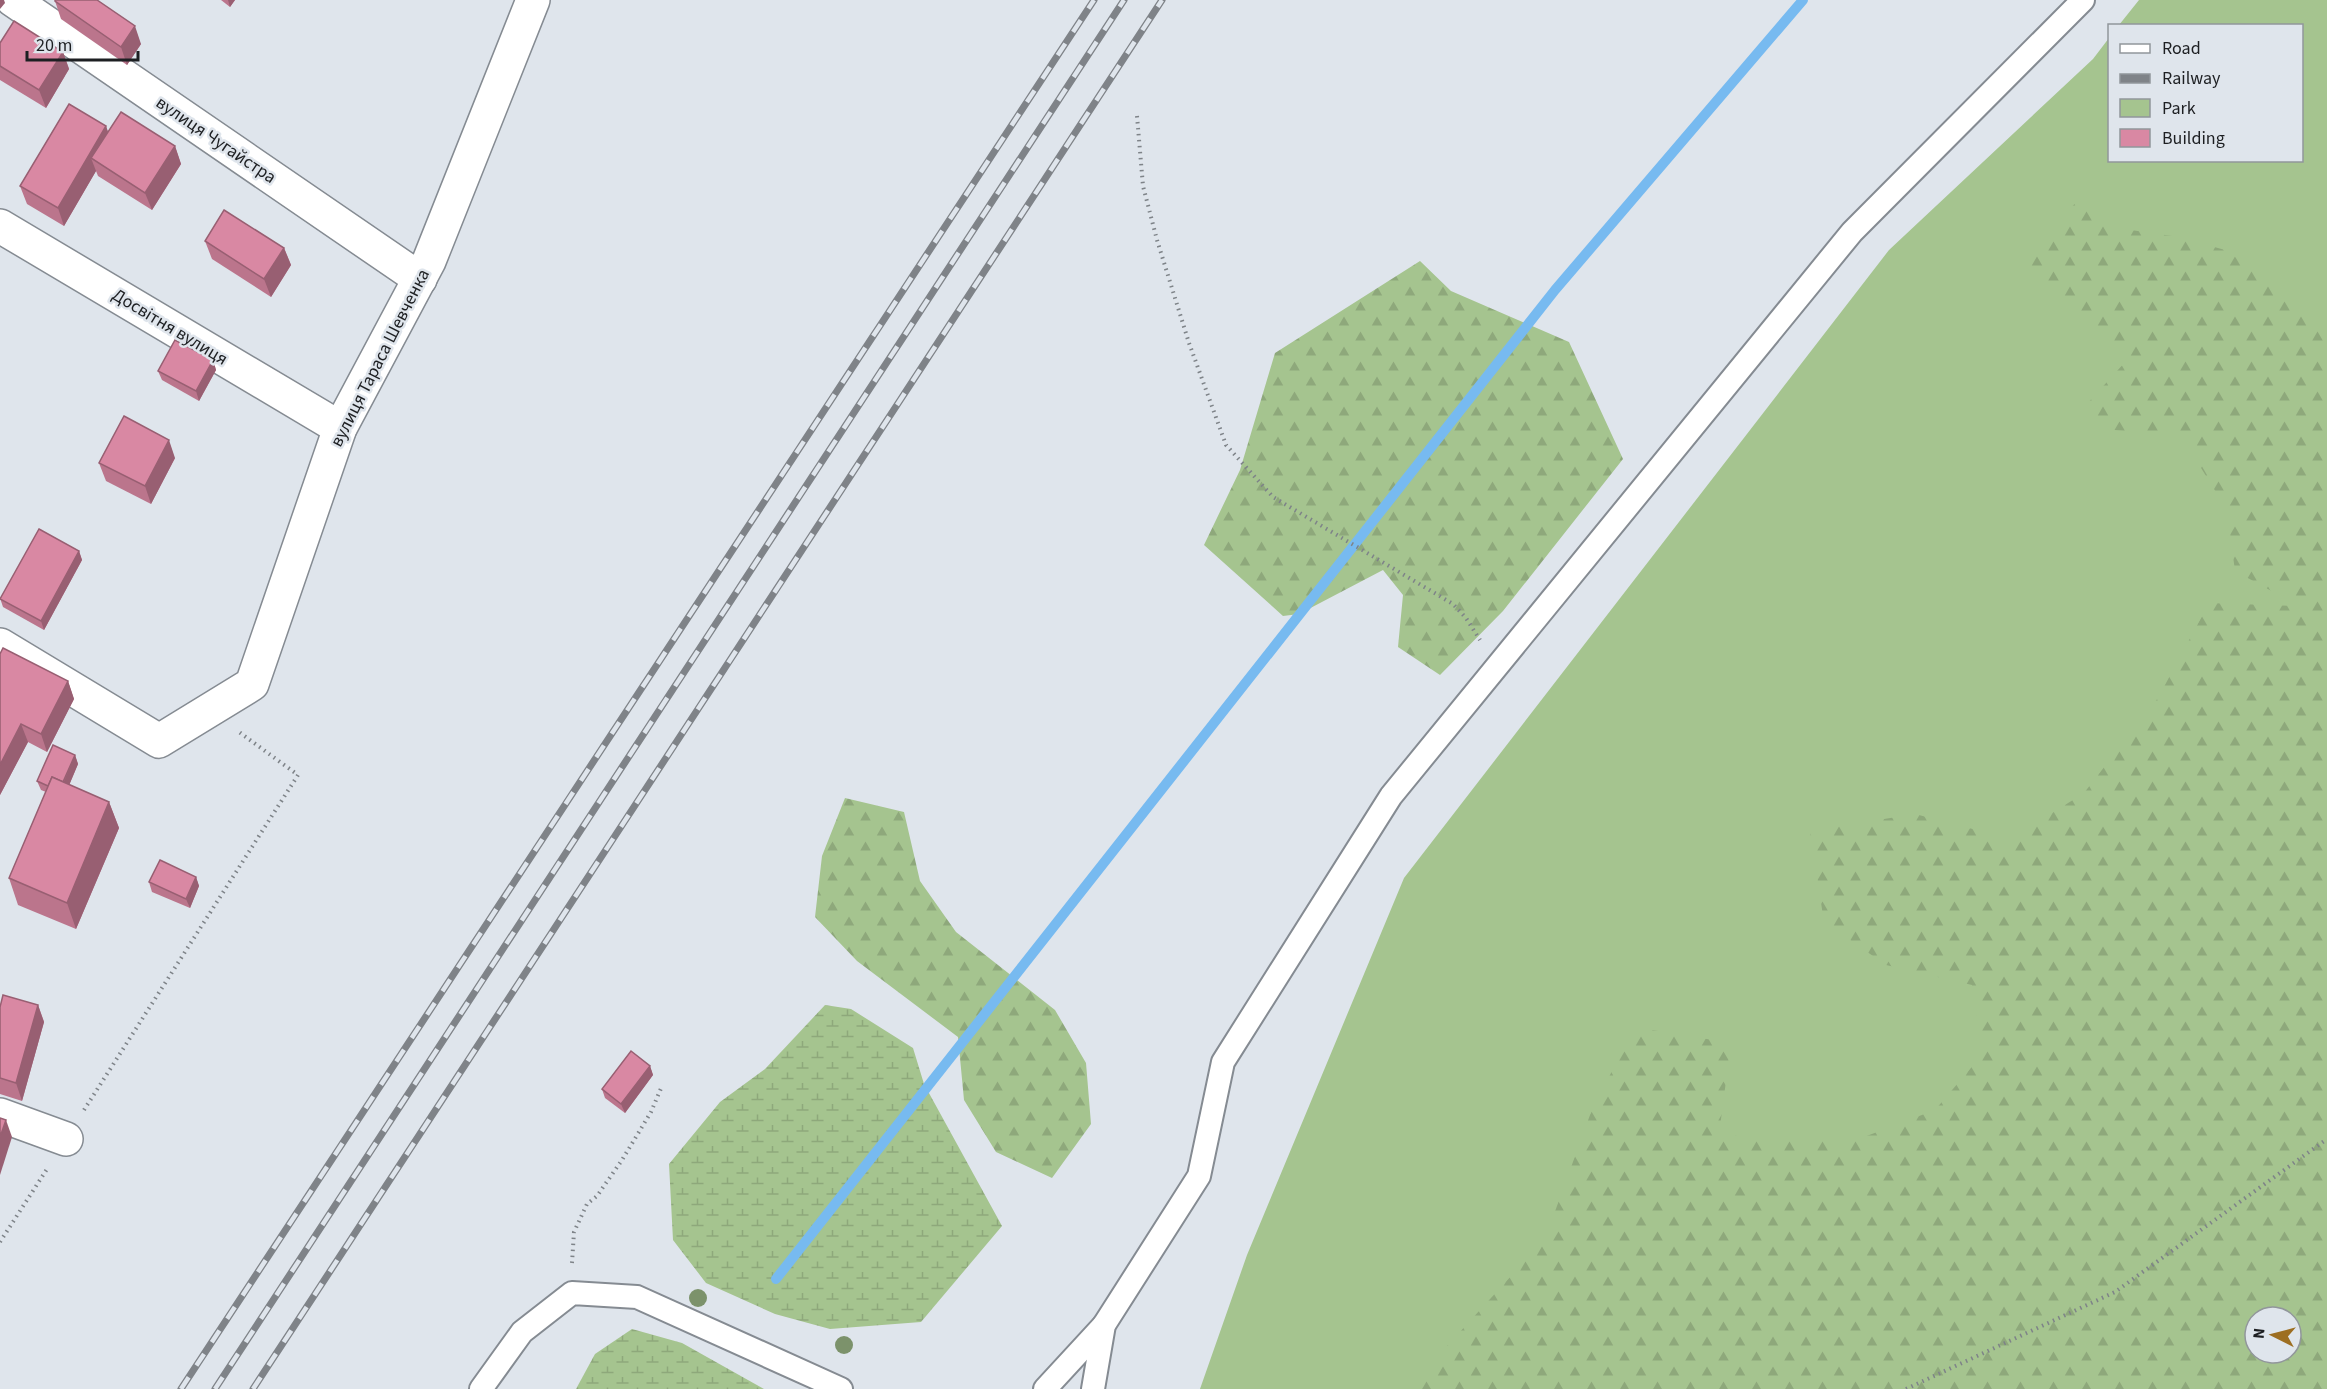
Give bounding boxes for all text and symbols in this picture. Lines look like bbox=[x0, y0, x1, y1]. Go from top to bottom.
scale bar bbox=[27, 24, 138, 62]
legend bbox=[2108, 24, 2303, 162]
text: 20 m bbox=[36, 33, 72, 58]
text: Road bbox=[2162, 36, 2201, 61]
text: Railway bbox=[2162, 66, 2221, 91]
street label: вулиця Чугайстра bbox=[151, 90, 281, 190]
text: Park bbox=[2162, 96, 2196, 121]
text: Building bbox=[2162, 126, 2225, 151]
street label: вулиця Тараса Шевченка bbox=[324, 265, 436, 451]
street label: Досвітня вулиця bbox=[107, 283, 233, 371]
north arrow bbox=[2243, 1305, 2303, 1365]
text: N bbox=[2248, 1327, 2271, 1340]

